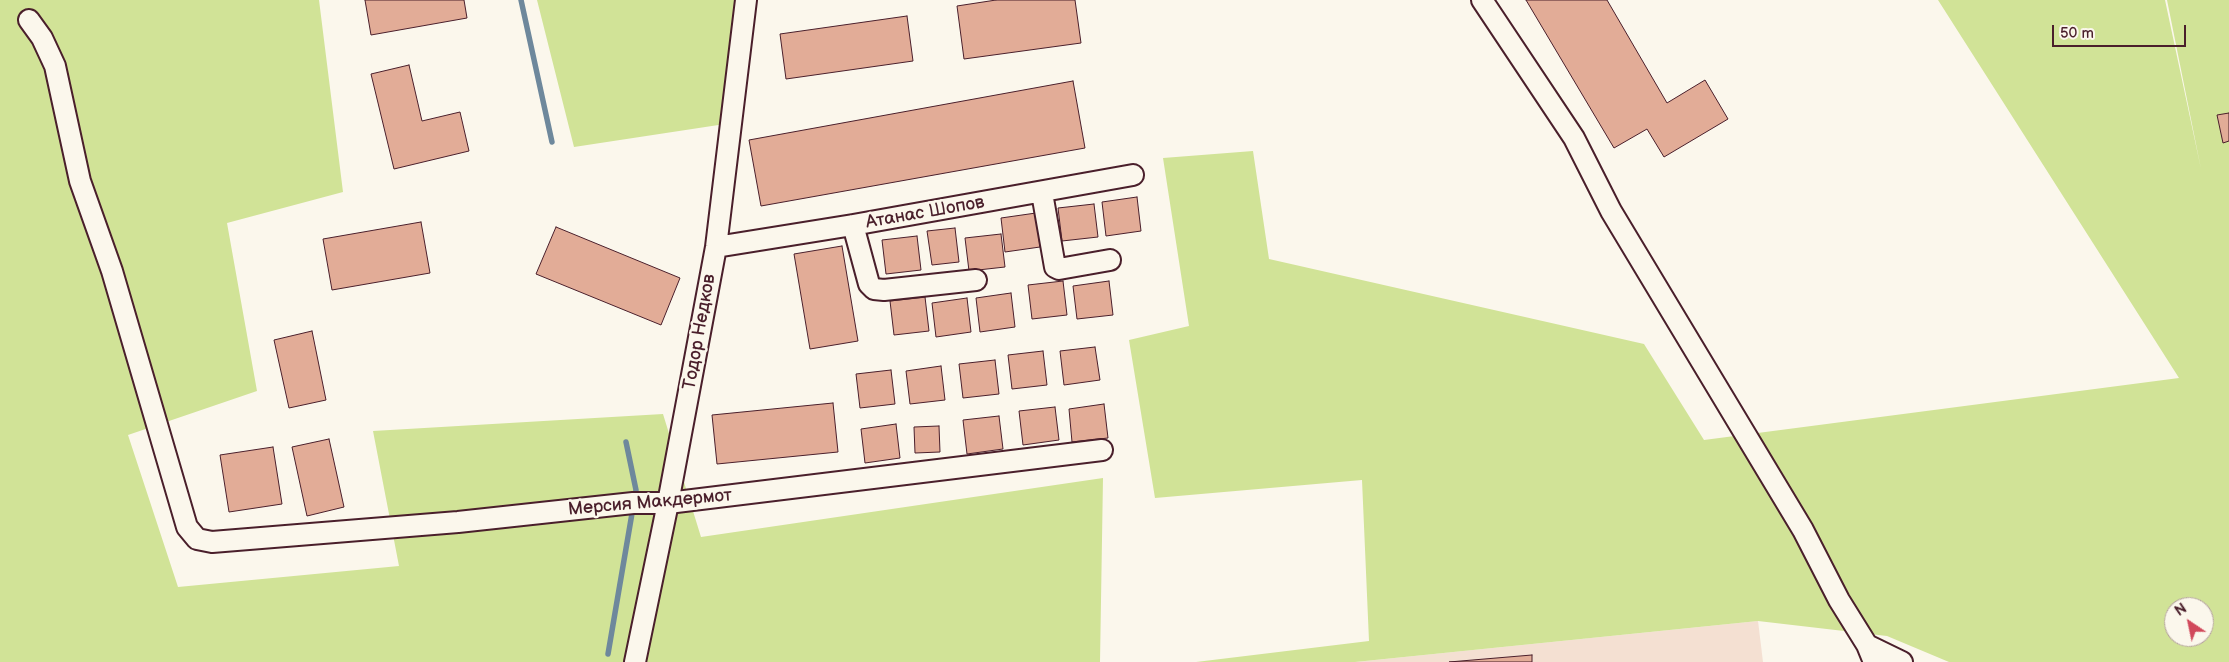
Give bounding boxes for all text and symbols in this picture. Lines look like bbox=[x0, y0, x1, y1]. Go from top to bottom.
scale bar bbox=[2054, 15, 2188, 47]
text: 50 m bbox=[2060, 24, 2094, 43]
street label: Атанас Шопов bbox=[864, 192, 986, 234]
street label: Тодор Недков bbox=[679, 272, 721, 392]
street label: Мерсия Макдермот bbox=[567, 485, 733, 521]
north arrow bbox=[2164, 597, 2214, 647]
text: N bbox=[2172, 600, 2190, 620]

